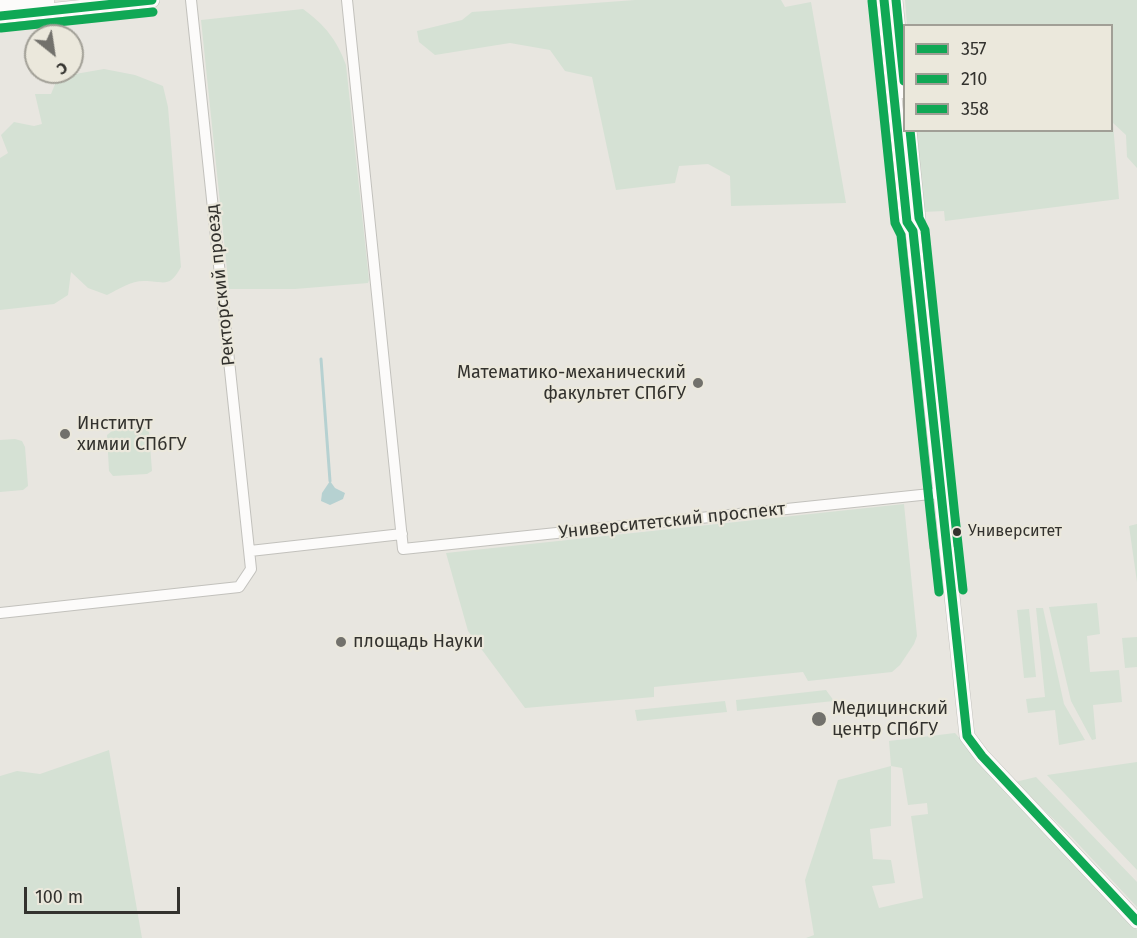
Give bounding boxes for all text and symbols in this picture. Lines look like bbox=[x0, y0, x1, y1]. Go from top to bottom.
north arrow bbox=[24, 24, 84, 84]
legend bbox=[903, 24, 1113, 132]
text: 357 bbox=[961, 38, 987, 60]
text: С bbox=[54, 58, 71, 79]
text: 210 bbox=[961, 68, 987, 90]
text: 358 bbox=[961, 98, 989, 120]
street label: Ректорский проезд bbox=[202, 203, 240, 367]
place label: Математико-механический факультет СПбГУ bbox=[457, 362, 686, 404]
marker: Математико-механический факультет СПбГУ bbox=[691, 376, 705, 390]
place label: Институт химии СПбГУ bbox=[77, 413, 186, 456]
marker: Институт химии СПбГУ bbox=[58, 427, 72, 441]
street label: Университетский проспект bbox=[558, 498, 786, 544]
place label: Университет bbox=[968, 522, 1062, 542]
marker: Университет bbox=[951, 526, 963, 538]
place label: площадь Науки bbox=[353, 631, 483, 653]
marker: площадь Науки bbox=[334, 635, 348, 649]
place label: Медицинский центр СПбГУ bbox=[832, 698, 948, 740]
marker: Медицинский центр СПбГУ bbox=[810, 710, 828, 728]
scale bar bbox=[27, 875, 183, 913]
text: 100 m bbox=[35, 886, 83, 908]

